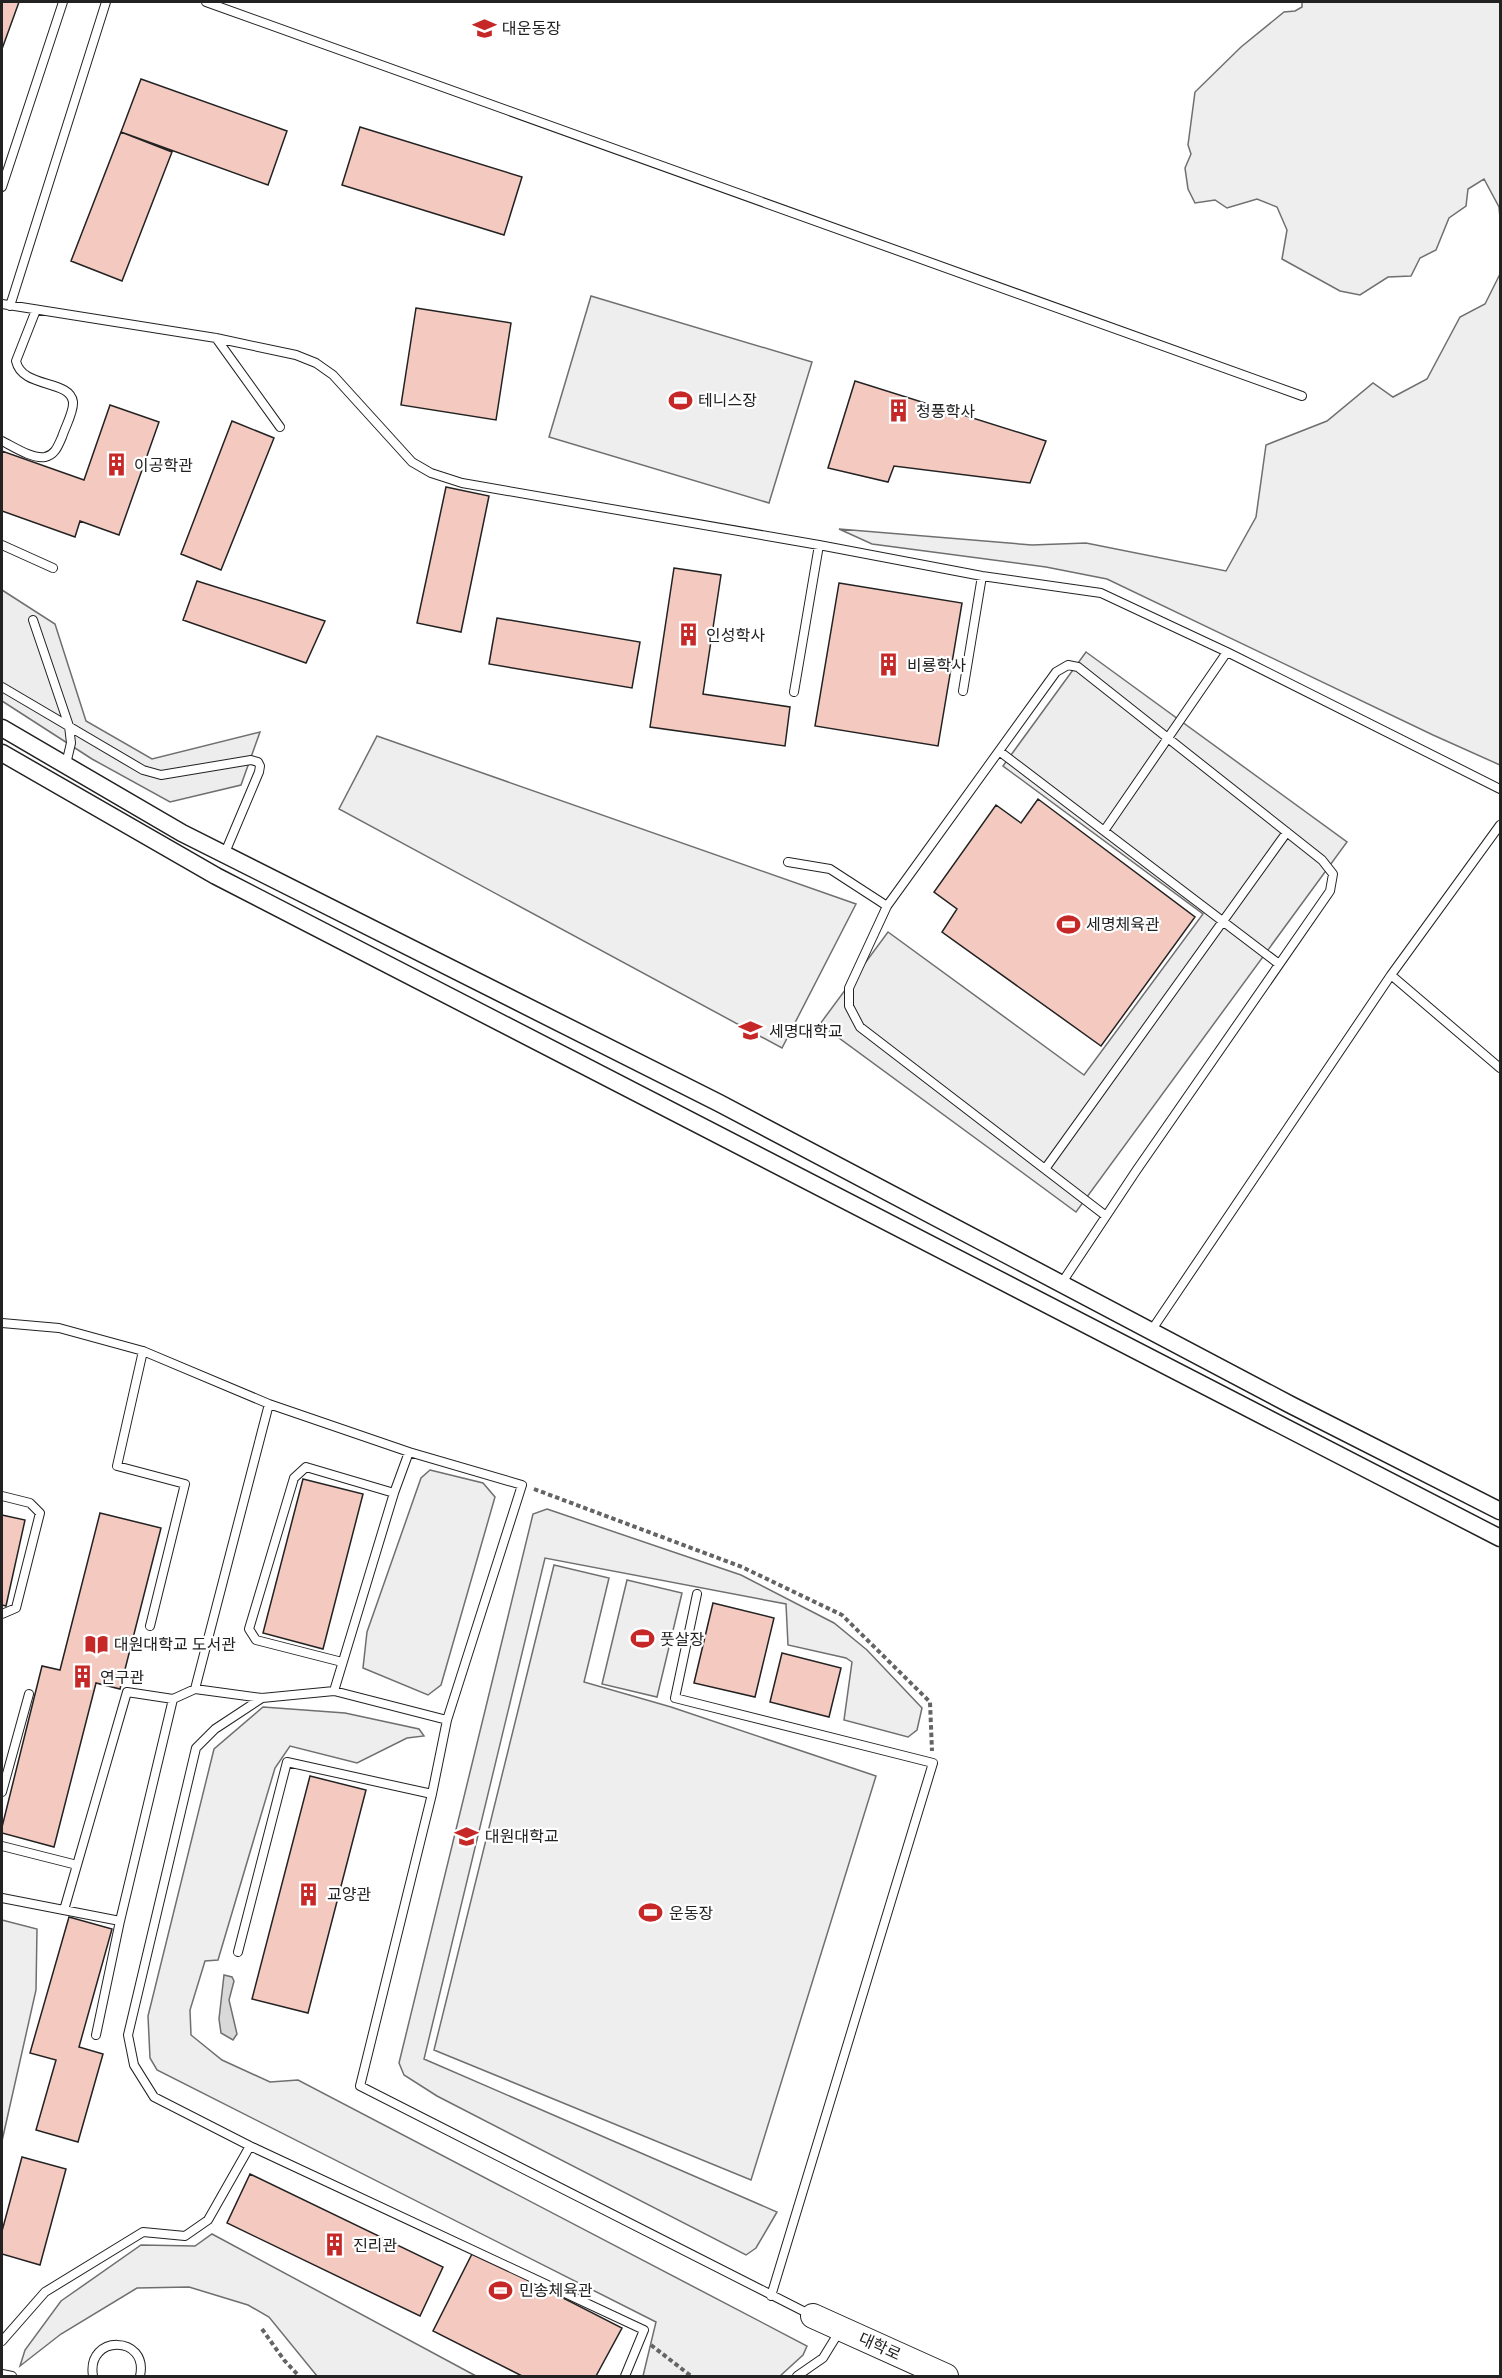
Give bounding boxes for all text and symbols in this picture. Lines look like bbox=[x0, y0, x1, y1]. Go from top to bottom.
school or university icon: 대운동장 bbox=[471, 15, 497, 41]
place label: 대운동장 bbox=[502, 17, 561, 39]
sports icon: 테니스장 bbox=[667, 387, 693, 413]
place label: 테니스장 bbox=[698, 389, 757, 411]
building icon: 청풍학사 bbox=[885, 398, 911, 424]
place label: 청풍학사 bbox=[916, 400, 975, 422]
building icon: 이공학관 bbox=[103, 452, 129, 478]
place label: 이공학관 bbox=[134, 454, 193, 476]
building icon: 인성학사 bbox=[675, 622, 701, 648]
place label: 인성학사 bbox=[706, 624, 765, 646]
building icon: 비룡학사 bbox=[876, 652, 902, 678]
place label: 비룡학사 bbox=[907, 654, 966, 676]
sports icon: 세명체육관 bbox=[1055, 911, 1081, 937]
place label: 세명체육관 bbox=[1086, 913, 1160, 935]
school or university icon: 세명대학교 bbox=[738, 1018, 764, 1044]
place label: 세명대학교 bbox=[769, 1020, 843, 1042]
sports icon: 풋살장 bbox=[629, 1626, 655, 1652]
place label: 풋살장 bbox=[660, 1628, 704, 1650]
library icon: 대원대학교 도서관 bbox=[83, 1631, 109, 1657]
place label: 대원대학교 도서관 bbox=[114, 1633, 236, 1655]
building icon: 연구관 bbox=[69, 1664, 95, 1690]
place label: 연구관 bbox=[100, 1666, 144, 1688]
school or university icon: 대원대학교 bbox=[454, 1823, 480, 1849]
place label: 대원대학교 bbox=[485, 1825, 559, 1847]
building icon: 교양관 bbox=[296, 1881, 322, 1907]
place label: 교양관 bbox=[327, 1883, 371, 1905]
sports icon: 운동장 bbox=[638, 1900, 664, 1926]
place label: 운동장 bbox=[669, 1902, 713, 1924]
building icon: 진리관 bbox=[322, 2232, 348, 2258]
place label: 진리관 bbox=[353, 2234, 397, 2256]
sports icon: 민송체육관 bbox=[488, 2277, 514, 2303]
place label: 민송체육관 bbox=[519, 2279, 593, 2301]
street label: 대학로 bbox=[855, 2327, 905, 2365]

